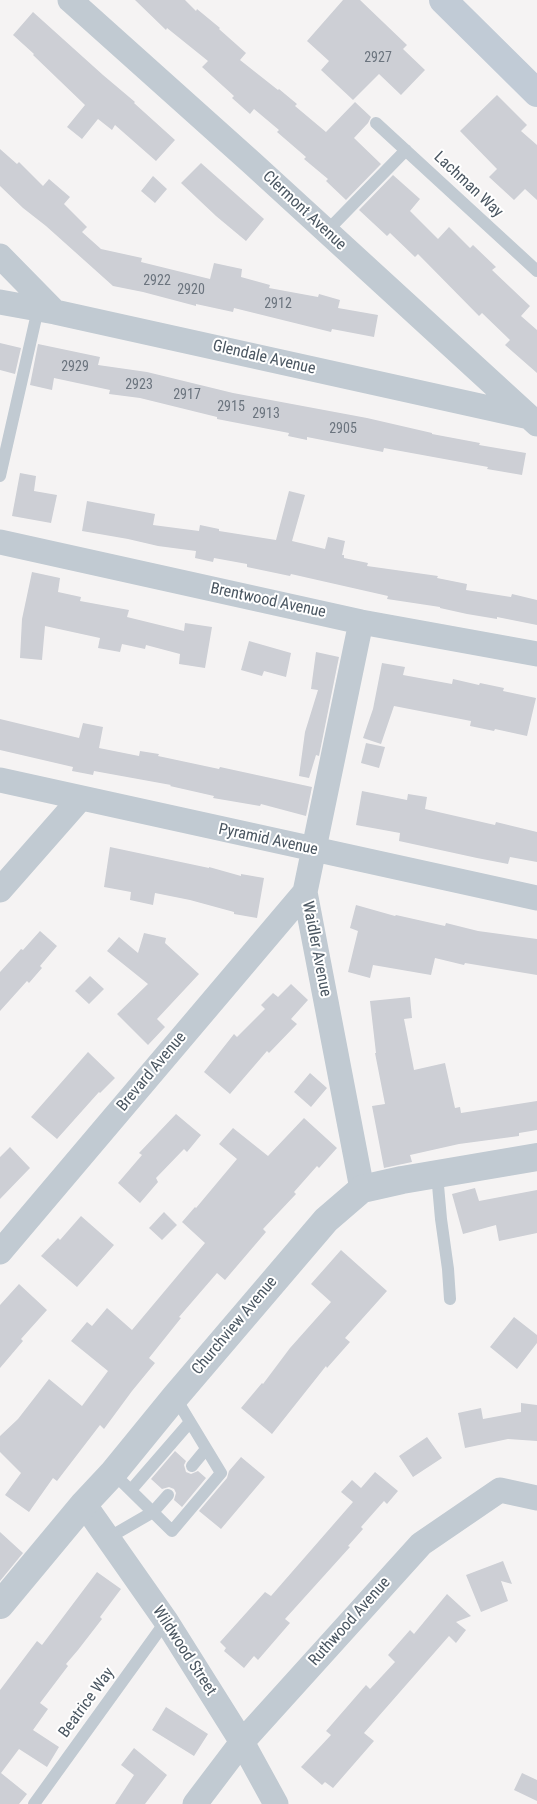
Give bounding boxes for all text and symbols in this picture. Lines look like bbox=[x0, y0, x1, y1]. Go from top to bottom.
house number: 2927 bbox=[364, 50, 392, 66]
street label: Lachman Way bbox=[429, 148, 507, 222]
street label: Clermont Avenue bbox=[258, 167, 350, 255]
house number: 2922 bbox=[143, 273, 171, 289]
house number: 2920 bbox=[177, 282, 205, 298]
house number: 2912 bbox=[264, 296, 292, 312]
street label: Glendale Avenue bbox=[211, 337, 317, 379]
house number: 2929 bbox=[61, 359, 89, 375]
house number: 2923 bbox=[125, 377, 153, 393]
house number: 2917 bbox=[173, 387, 201, 403]
house number: 2915 bbox=[217, 399, 245, 415]
house number: 2913 bbox=[252, 406, 280, 422]
house number: 2905 bbox=[329, 421, 357, 437]
street label: Brentwood Avenue bbox=[208, 579, 328, 623]
street label: Pyramid Avenue bbox=[216, 820, 320, 860]
street label: Waidler Avenue bbox=[297, 900, 335, 998]
street label: Brevard Avenue bbox=[113, 1028, 191, 1116]
street label: Churchview Avenue bbox=[188, 1273, 282, 1379]
street label: Ruthwood Avenue bbox=[305, 1574, 395, 1670]
street label: Wildwood Street bbox=[148, 1603, 220, 1699]
street label: Beatrice Way bbox=[55, 1664, 119, 1742]

